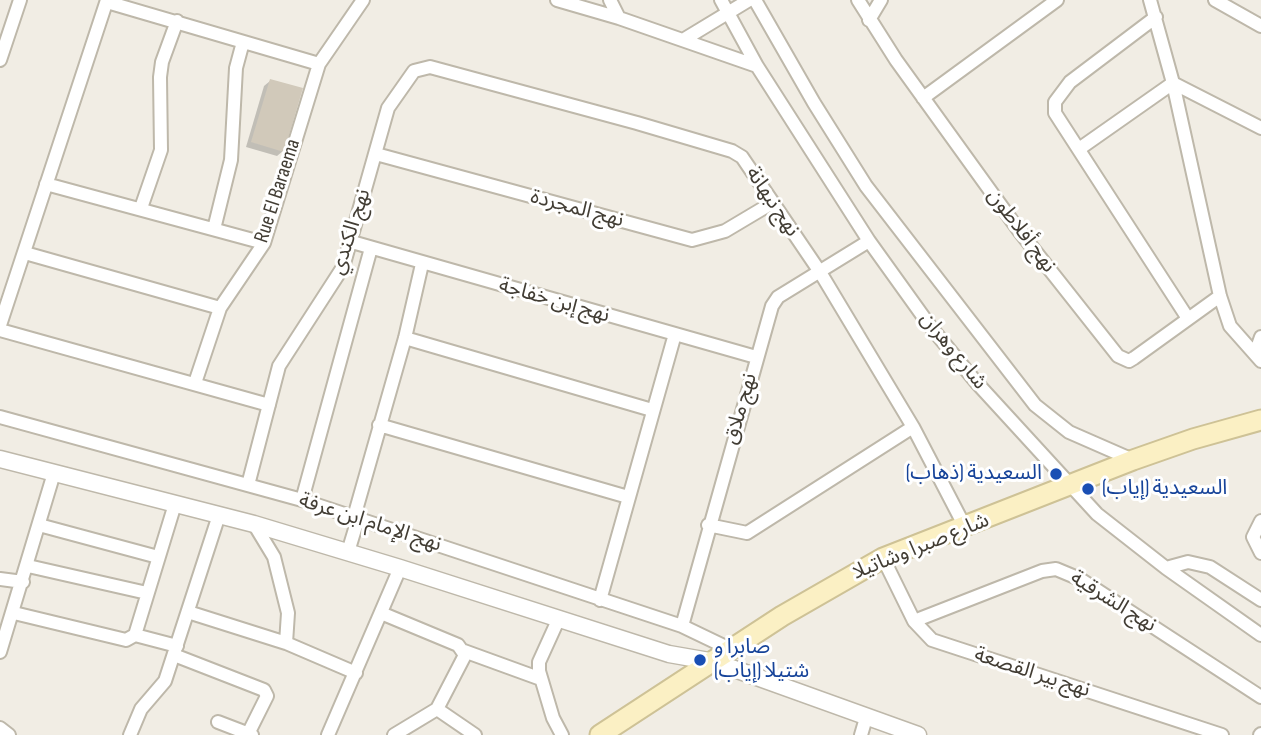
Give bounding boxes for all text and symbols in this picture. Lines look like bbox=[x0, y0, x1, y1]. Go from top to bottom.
street label: Rue El Baraema bbox=[249, 136, 307, 246]
street label: نهج نبهانة bbox=[740, 162, 804, 242]
street label: نهج المجردة bbox=[528, 184, 626, 234]
street label: نهج أفلاطون bbox=[981, 184, 1061, 278]
street label: نهج الكندي bbox=[325, 186, 377, 278]
street label: نهج إبن خفاجة bbox=[496, 273, 612, 329]
street label: شارع وهران bbox=[914, 307, 992, 395]
street label: نهج ملاق bbox=[719, 370, 763, 448]
place label: السعيدية (ذهاب) bbox=[906, 461, 1042, 487]
marker: السعيدية (ذهاب) bbox=[1048, 466, 1064, 482]
place label: السعيدية (إياب) bbox=[1102, 476, 1227, 502]
marker: السعيدية (إياب) bbox=[1080, 481, 1096, 497]
street label: نهج الإمام ابن عرفة bbox=[296, 488, 444, 558]
street label: شارع صبرا وشاتيلا bbox=[849, 508, 993, 586]
street label: نهج الشرقية bbox=[1065, 566, 1161, 638]
place label: صابرا و شتيلا (إياب) bbox=[714, 635, 809, 685]
street label: نهج بير القصعة bbox=[971, 642, 1093, 704]
marker: صابرا و شتيلا (إياب) bbox=[692, 652, 708, 668]

